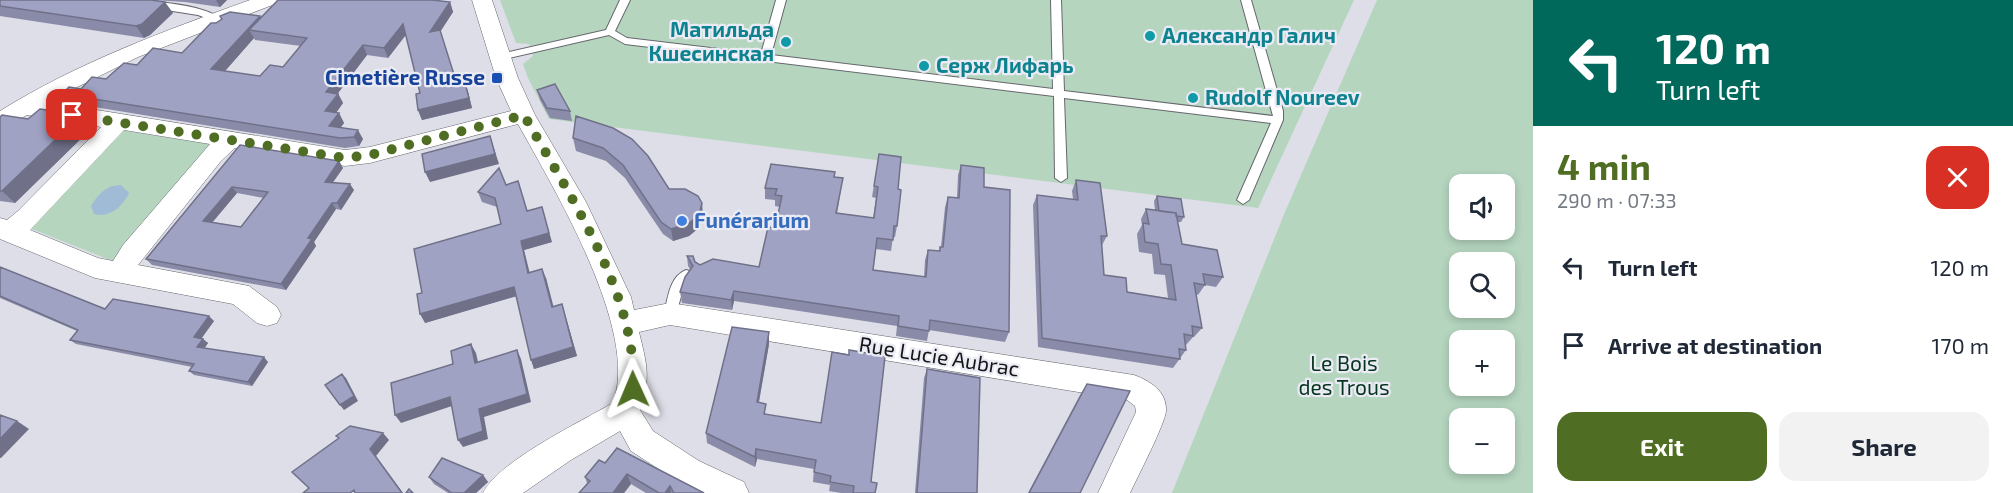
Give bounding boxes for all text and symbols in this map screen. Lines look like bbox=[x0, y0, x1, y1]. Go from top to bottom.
place label: Матильда Кшесинская bbox=[648, 16, 774, 65]
place label: Александр Галич bbox=[1162, 22, 1336, 47]
text: 120 m bbox=[1656, 22, 1771, 72]
icon: left bbox=[1557, 24, 1635, 102]
marker: Александр Галич bbox=[1143, 29, 1157, 43]
marker: Матильда Кшесинская bbox=[779, 35, 793, 49]
place label: Серж Лифарь bbox=[936, 52, 1074, 77]
marker: Серж Лифарь bbox=[917, 59, 931, 73]
place label: Cimetière Russe bbox=[325, 64, 485, 89]
marker: Cimetière Russe bbox=[490, 71, 504, 85]
text: Turn left bbox=[1656, 73, 1760, 105]
place label: Rudolf Noureev bbox=[1205, 84, 1360, 109]
pin bbox=[46, 89, 97, 140]
marker: Rudolf Noureev bbox=[1186, 91, 1200, 105]
icon: arrive bbox=[55, 98, 88, 131]
text: 4 min bbox=[1557, 144, 1651, 187]
button: close bbox=[1926, 146, 1989, 209]
map controls bbox=[1449, 174, 1515, 474]
button: sound bbox=[1449, 174, 1515, 240]
text: 290 m · 07:33 bbox=[1557, 188, 1677, 212]
place label: Funérarium bbox=[694, 207, 809, 232]
marker: Funérarium bbox=[675, 214, 689, 228]
icon: left bbox=[1557, 251, 1590, 284]
button: search bbox=[1449, 252, 1515, 318]
text: Turn left bbox=[1608, 254, 1697, 280]
text: 120 m bbox=[1930, 254, 1989, 280]
icon: arrive bbox=[1557, 329, 1590, 362]
button: + bbox=[1449, 330, 1515, 396]
street label: Rue Lucie Aubrac bbox=[857, 331, 1021, 381]
text: Arrive at destination bbox=[1608, 332, 1822, 358]
text: 170 m bbox=[1932, 332, 1989, 358]
park label: Le Bois des Trous bbox=[1298, 350, 1390, 399]
position arrow bbox=[601, 357, 665, 421]
button: − bbox=[1449, 408, 1515, 474]
button: Exit bbox=[1557, 412, 1767, 481]
button: Share bbox=[1779, 412, 1989, 481]

